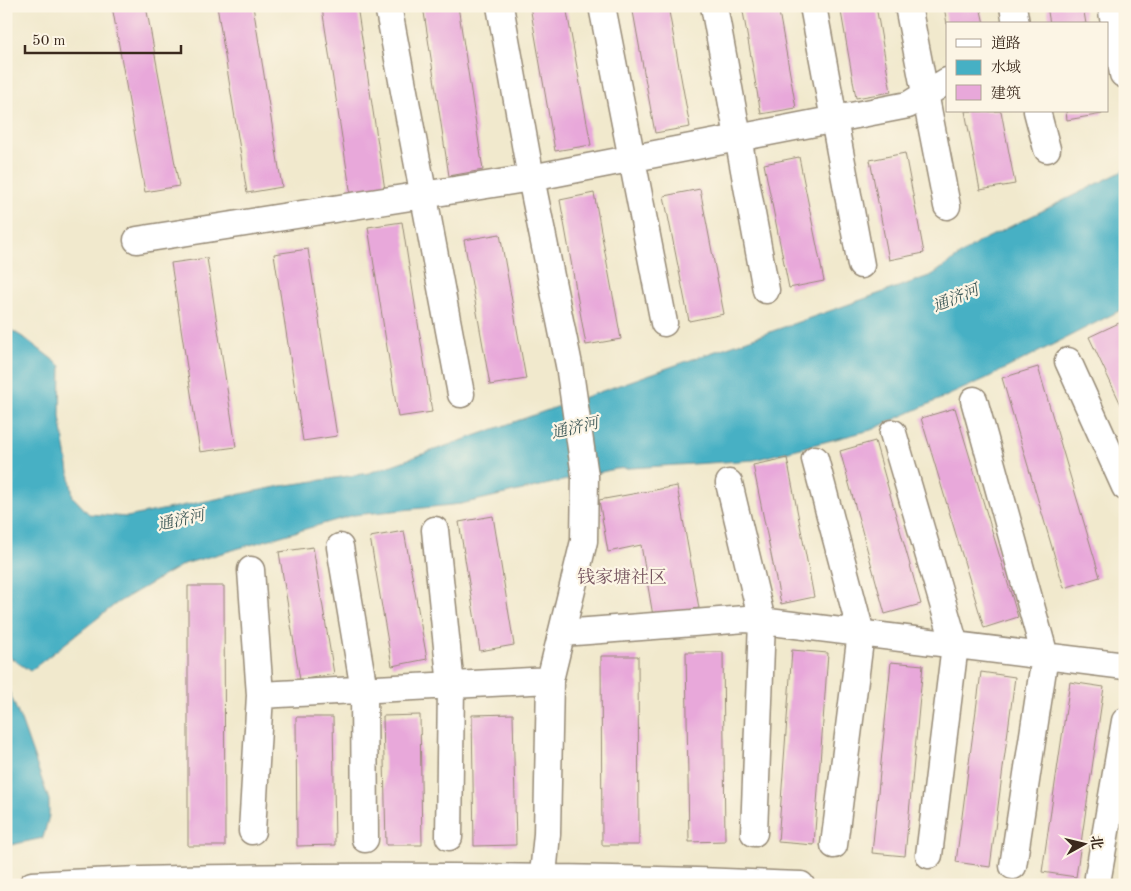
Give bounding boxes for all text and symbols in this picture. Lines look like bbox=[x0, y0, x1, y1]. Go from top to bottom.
scale bar bbox=[25, 22, 181, 54]
legend bbox=[946, 22, 1108, 112]
text: 50 m bbox=[32, 34, 66, 49]
text: 道路 bbox=[991, 35, 1021, 52]
text: 水域 bbox=[991, 59, 1021, 76]
text: 建筑 bbox=[991, 85, 1021, 102]
water label: 通济河 bbox=[930, 280, 984, 315]
water label: 通济河 bbox=[549, 413, 603, 442]
water label: 通济河 bbox=[155, 505, 209, 534]
district label: 钱家塘社区 bbox=[577, 567, 667, 587]
north arrow bbox=[1058, 818, 1108, 868]
text: 北 bbox=[1088, 834, 1105, 850]

